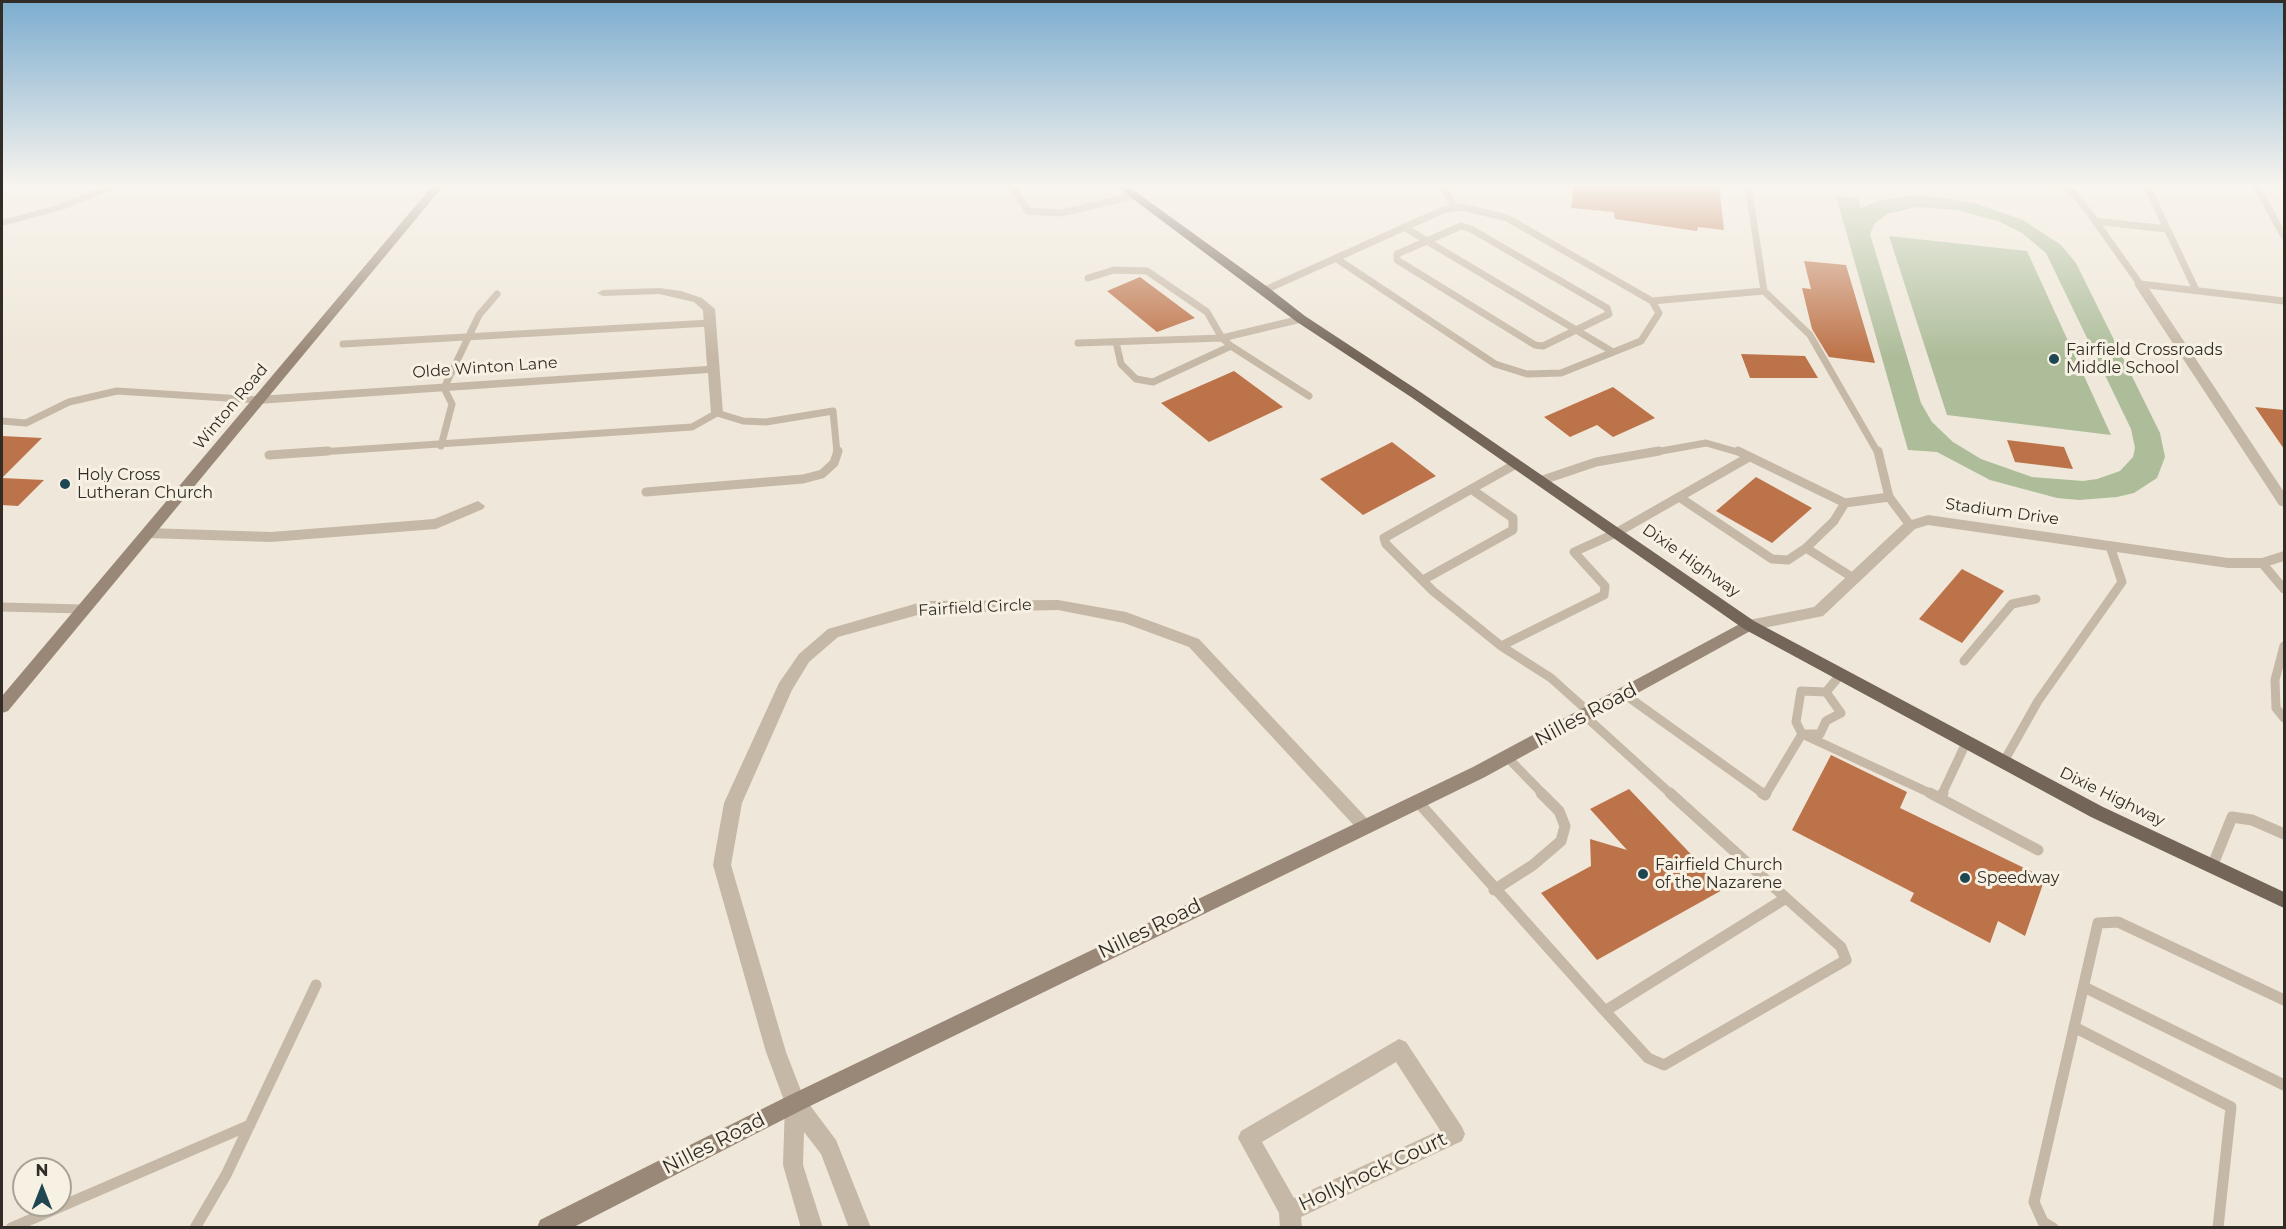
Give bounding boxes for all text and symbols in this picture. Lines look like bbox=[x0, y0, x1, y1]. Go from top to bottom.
place label: Fairfield Crossroads Middle School bbox=[2066, 340, 2222, 378]
marker: Fairfield Crossroads Middle School bbox=[2047, 352, 2061, 366]
street label: Olde Winton Lane bbox=[412, 353, 558, 383]
street label: Winton Road bbox=[190, 360, 272, 454]
place label: Holy Cross Lutheran Church bbox=[77, 465, 213, 503]
marker: Holy Cross Lutheran Church bbox=[58, 477, 72, 491]
street label: Stadium Drive bbox=[1944, 495, 2060, 529]
street label: Dixie Highway bbox=[1639, 520, 1743, 602]
street label: Fairfield Circle bbox=[918, 595, 1032, 621]
street label: Nilles Road bbox=[1531, 678, 1641, 752]
street label: Dixie Highway bbox=[2056, 763, 2168, 831]
place label: Fairfield Church of the Nazarene bbox=[1655, 855, 1783, 893]
marker: Fairfield Church of the Nazarene bbox=[1636, 867, 1650, 881]
place label: Speedway bbox=[1977, 868, 2059, 888]
marker: Speedway bbox=[1958, 871, 1972, 885]
street label: Nilles Road bbox=[1095, 894, 1205, 964]
street label: Nilles Road bbox=[659, 1108, 769, 1180]
street label: Hollyhock Court bbox=[1295, 1127, 1451, 1217]
north arrow bbox=[12, 1157, 72, 1217]
text: N bbox=[36, 1161, 48, 1180]

